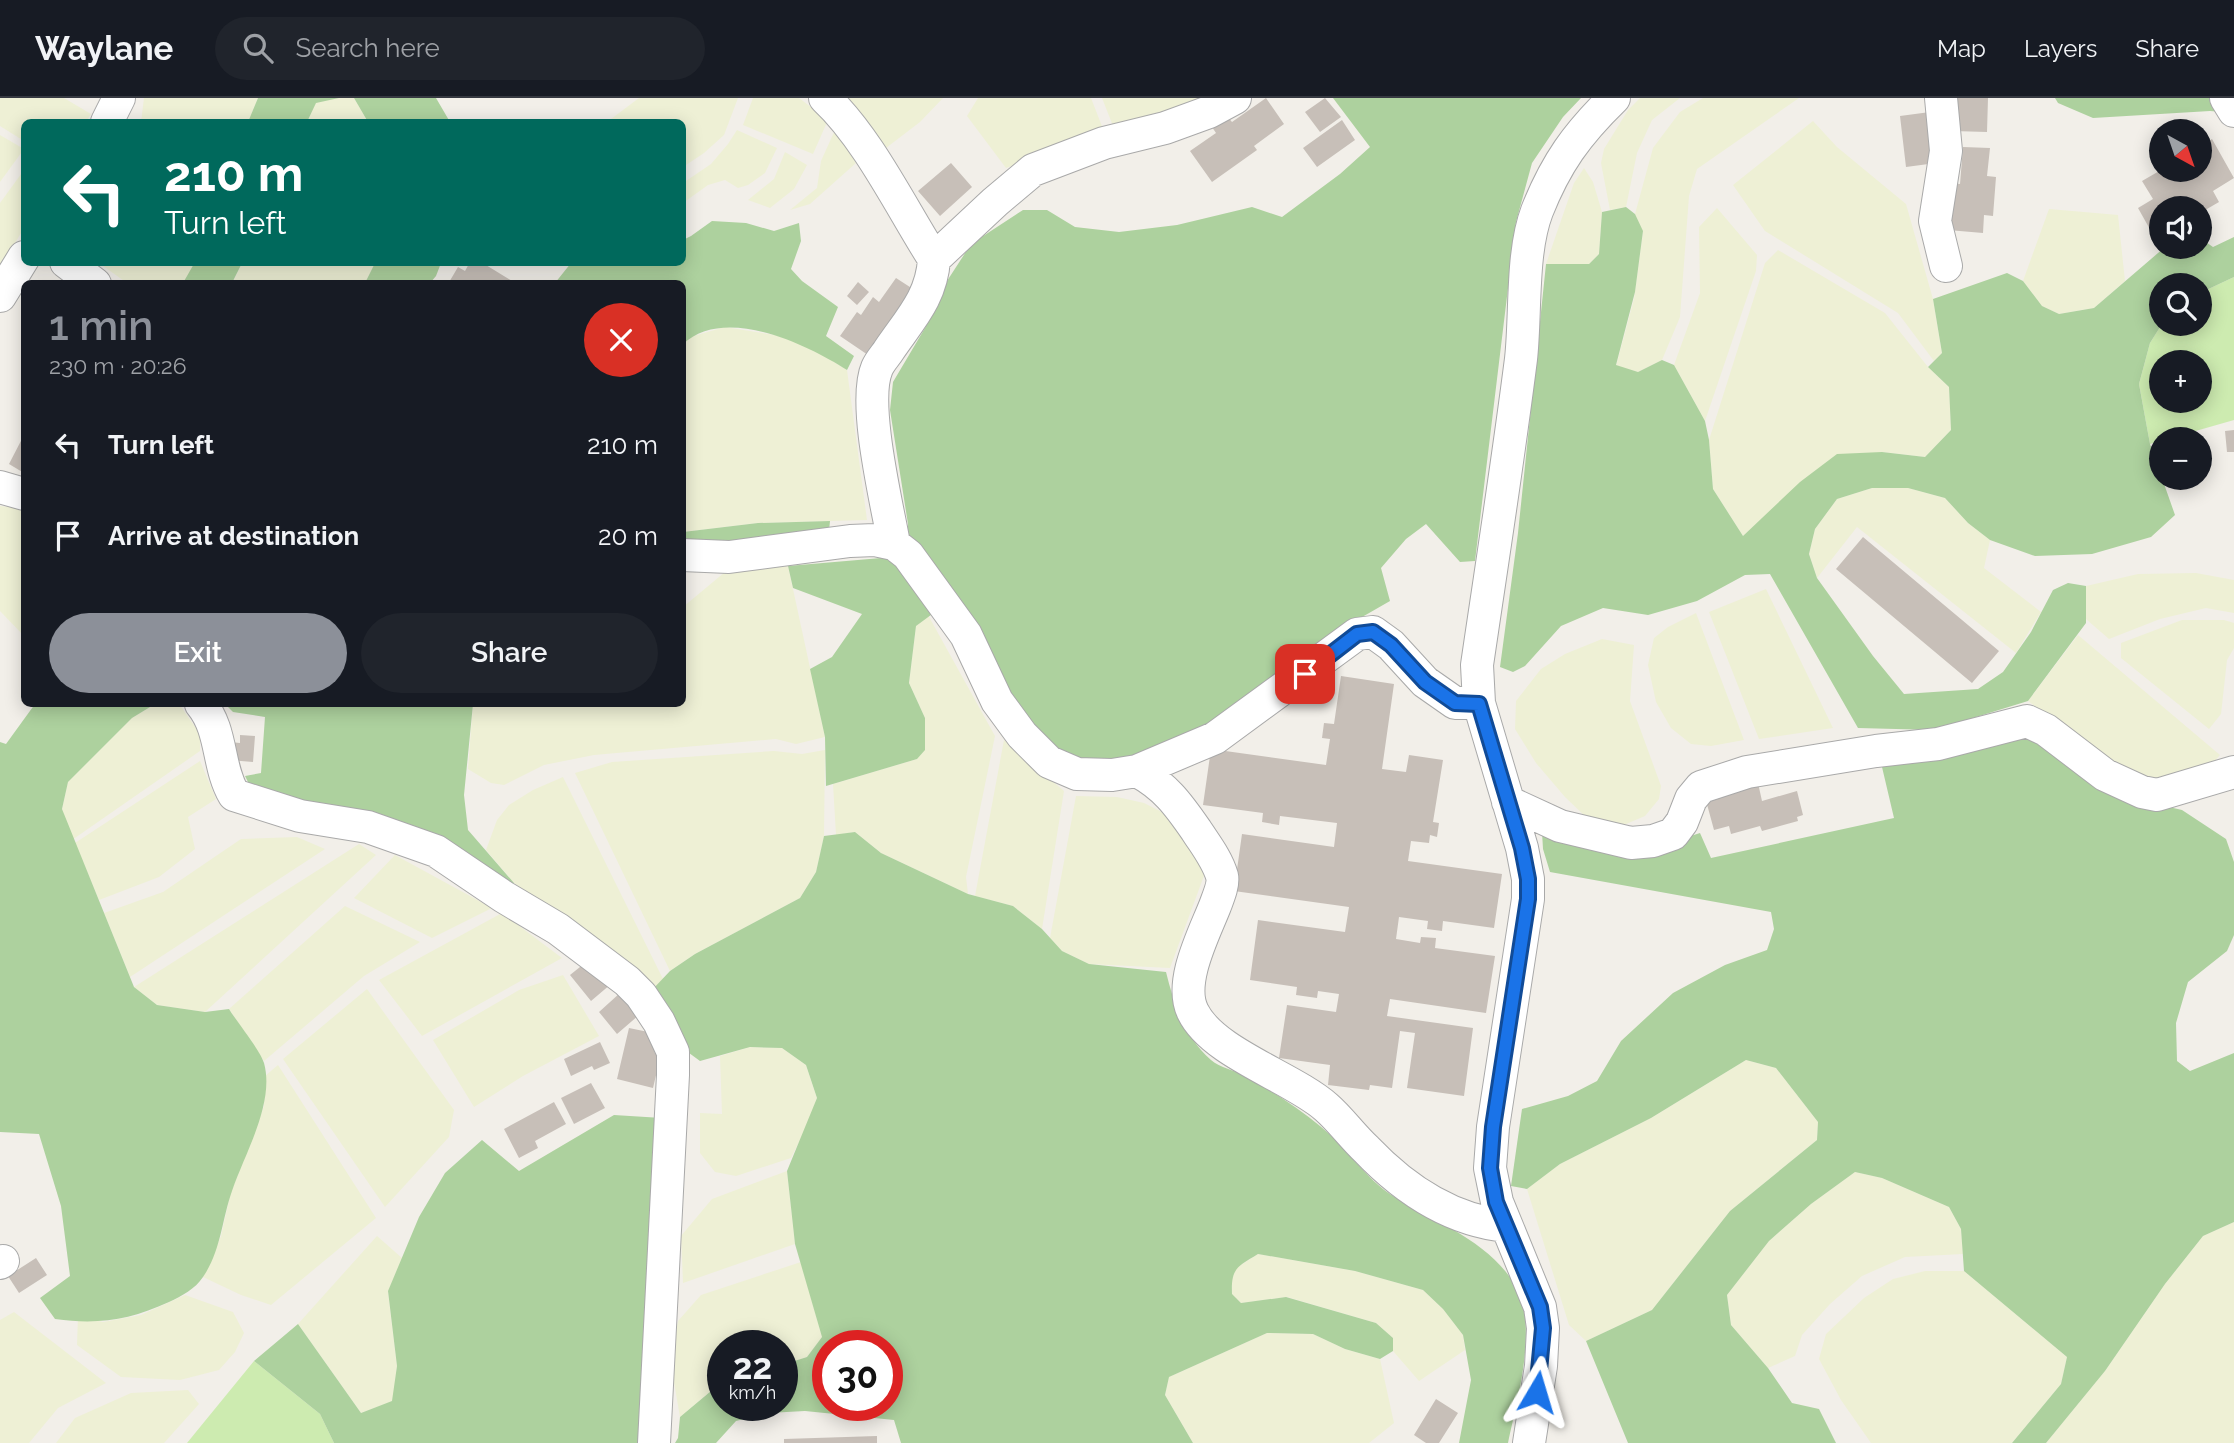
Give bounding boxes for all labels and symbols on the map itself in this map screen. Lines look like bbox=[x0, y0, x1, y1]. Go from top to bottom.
north arrow bbox=[2149, 119, 2212, 182]
pin bbox=[1275, 644, 1335, 704]
speed limit sign: 30 bbox=[812, 1330, 903, 1421]
position arrow bbox=[1500, 1355, 1574, 1429]

